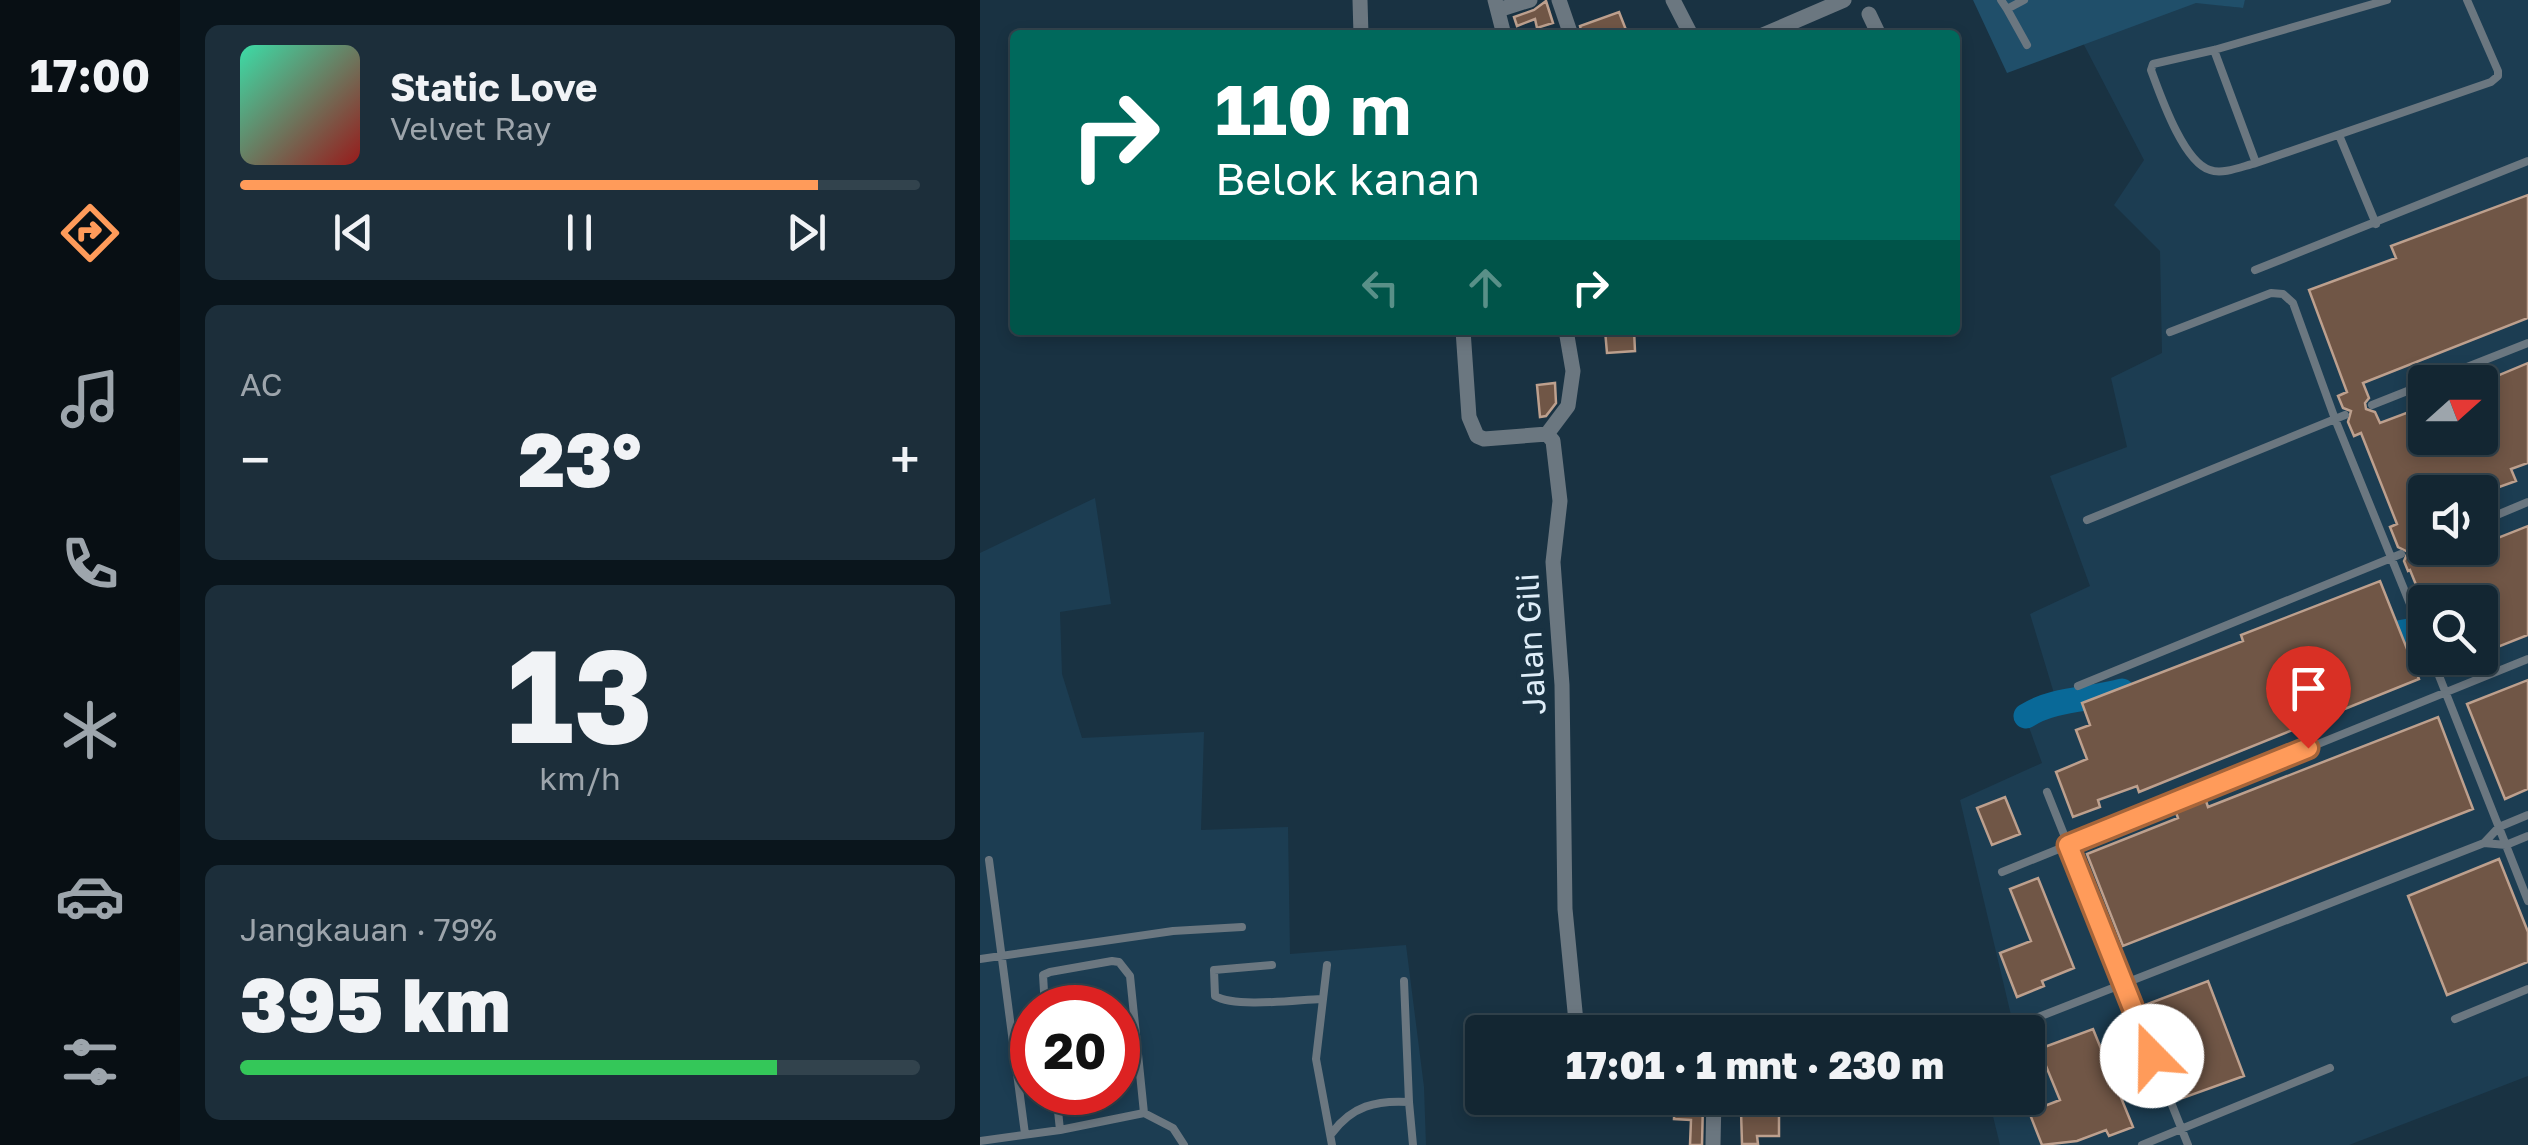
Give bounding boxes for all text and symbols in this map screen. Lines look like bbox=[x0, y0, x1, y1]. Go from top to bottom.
text: 17:00 bbox=[30, 48, 150, 102]
text: Static Love bbox=[390, 64, 597, 109]
text: 110 m bbox=[1215, 66, 1411, 150]
icon: right bbox=[1050, 70, 1180, 200]
text: Velvet Ray bbox=[390, 109, 551, 147]
text: Belok kanan bbox=[1215, 151, 1480, 205]
icon: directions bbox=[55, 198, 125, 268]
icon: previous bbox=[326, 205, 381, 260]
icon: pause bbox=[552, 205, 607, 260]
icon: next bbox=[779, 205, 834, 260]
icon: left bbox=[1353, 260, 1408, 315]
icon: ahead bbox=[1458, 260, 1513, 315]
icon: right bbox=[1563, 260, 1618, 315]
icon: music bbox=[55, 364, 125, 434]
text: AC bbox=[240, 365, 283, 403]
north arrow bbox=[2408, 365, 2498, 455]
map controls bbox=[2408, 365, 2498, 675]
text: 23° bbox=[518, 413, 642, 504]
text: − bbox=[240, 426, 270, 492]
text: + bbox=[890, 426, 920, 492]
button: sound bbox=[2408, 475, 2498, 565]
icon: phone bbox=[55, 529, 125, 599]
street label: Jalan Gili bbox=[1507, 572, 1553, 716]
button: search bbox=[2408, 585, 2498, 675]
text: 13 bbox=[507, 616, 653, 772]
pin bbox=[2266, 646, 2351, 749]
icon: arrive bbox=[2281, 661, 2336, 716]
icon: climate bbox=[55, 695, 125, 765]
text: km/h bbox=[539, 759, 621, 797]
icon: car bbox=[55, 861, 125, 931]
text: Jangkauan · 79% bbox=[240, 910, 497, 948]
text: 395 km bbox=[240, 958, 511, 1049]
speed limit sign: 20 bbox=[1010, 985, 1140, 1115]
position arrow bbox=[2100, 1004, 2204, 1108]
icon: filters bbox=[55, 1027, 125, 1097]
text: 17:01 · 1 mnt · 230 m bbox=[1566, 1042, 1944, 1087]

